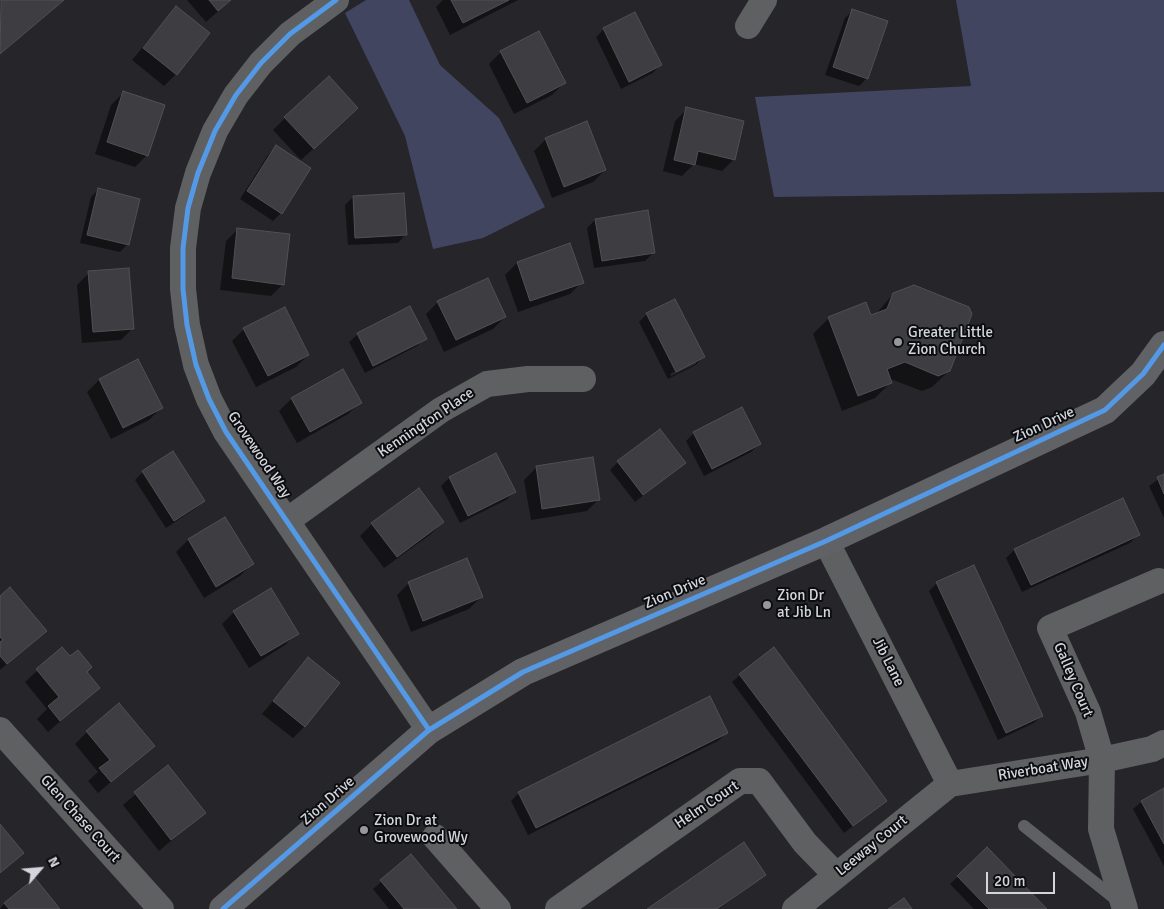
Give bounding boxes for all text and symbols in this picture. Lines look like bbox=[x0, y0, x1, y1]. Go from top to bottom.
place label: Greater Little Zion Church bbox=[908, 324, 993, 359]
marker: Greater Little Zion Church bbox=[892, 336, 904, 348]
street label: Kennington Place bbox=[374, 384, 478, 462]
street label: Zion Drive bbox=[1011, 403, 1077, 447]
street label: Grovewood Way bbox=[223, 408, 295, 502]
street label: Zion Drive bbox=[641, 571, 709, 613]
place label: Zion Dr at Jib Ln bbox=[777, 587, 831, 622]
marker: Zion Dr at Jib Ln bbox=[761, 599, 773, 611]
street label: Jib Lane bbox=[868, 634, 908, 690]
street label: Galley Court bbox=[1049, 640, 1097, 720]
street label: Riverboat Way bbox=[997, 753, 1089, 785]
street label: Glen Chase Court bbox=[36, 772, 124, 866]
street label: Zion Drive bbox=[297, 773, 359, 829]
street label: Helm Court bbox=[672, 777, 742, 833]
place label: Zion Dr at Grovewood Wy bbox=[374, 812, 468, 847]
street label: Leeway Court bbox=[833, 812, 911, 880]
marker: Zion Dr at Grovewood Wy bbox=[358, 824, 370, 836]
north arrow bbox=[15, 844, 65, 894]
text: N bbox=[44, 854, 64, 870]
scale bar bbox=[989, 862, 1058, 894]
text: 20 m bbox=[994, 872, 1025, 890]

